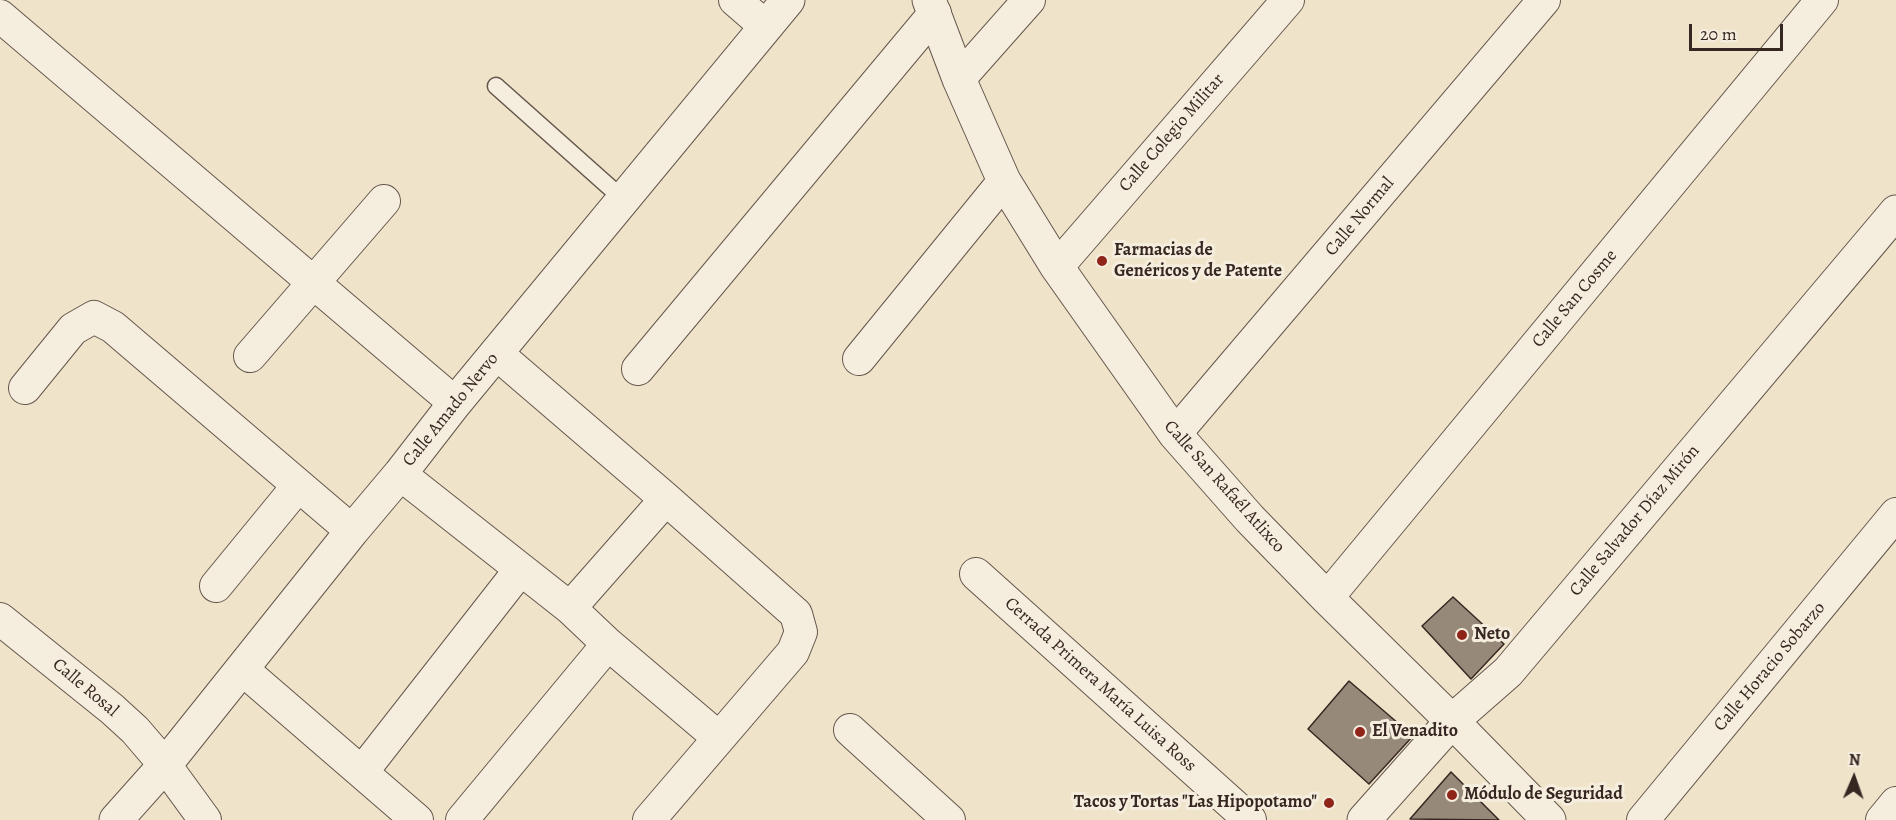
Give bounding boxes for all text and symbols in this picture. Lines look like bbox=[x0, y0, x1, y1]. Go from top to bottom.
scale bar bbox=[1692, 12, 1786, 50]
text: 20 m bbox=[1700, 22, 1737, 46]
street label: Calle Colegio Militar bbox=[1115, 69, 1229, 197]
street label: Calle Normal bbox=[1321, 173, 1399, 261]
place label: Farmacias de Genéricos y de Patente bbox=[1114, 240, 1282, 282]
street label: Calle San Cosme bbox=[1528, 246, 1622, 352]
marker: Farmacias de Genéricos y de Patente bbox=[1095, 254, 1109, 268]
street label: Calle Amado Nervo bbox=[398, 349, 504, 471]
street label: Calle San Rafaél Atlixco bbox=[1159, 416, 1289, 558]
street label: Calle Salvador Díaz Mirón bbox=[1565, 441, 1705, 601]
street label: Cerrada Primera María Luisa Ross bbox=[1000, 593, 1200, 777]
street label: Calle Horacio Sobarzo bbox=[1710, 598, 1830, 736]
place label: Neto bbox=[1474, 624, 1510, 646]
marker: Neto bbox=[1455, 628, 1469, 642]
street label: Calle Rosal bbox=[48, 654, 122, 722]
place label: El Venadito bbox=[1372, 721, 1458, 743]
marker: El Venadito bbox=[1353, 725, 1367, 739]
north arrow bbox=[1824, 748, 1884, 808]
text: N bbox=[1848, 749, 1861, 771]
place label: Módulo de Seguridad bbox=[1464, 784, 1623, 806]
marker: Módulo de Seguridad bbox=[1445, 788, 1459, 802]
place label: Tacos y Tortas "Las Hipopotamo" bbox=[1074, 792, 1317, 814]
marker: Tacos y Tortas "Las Hipopotamo" bbox=[1322, 796, 1336, 810]

